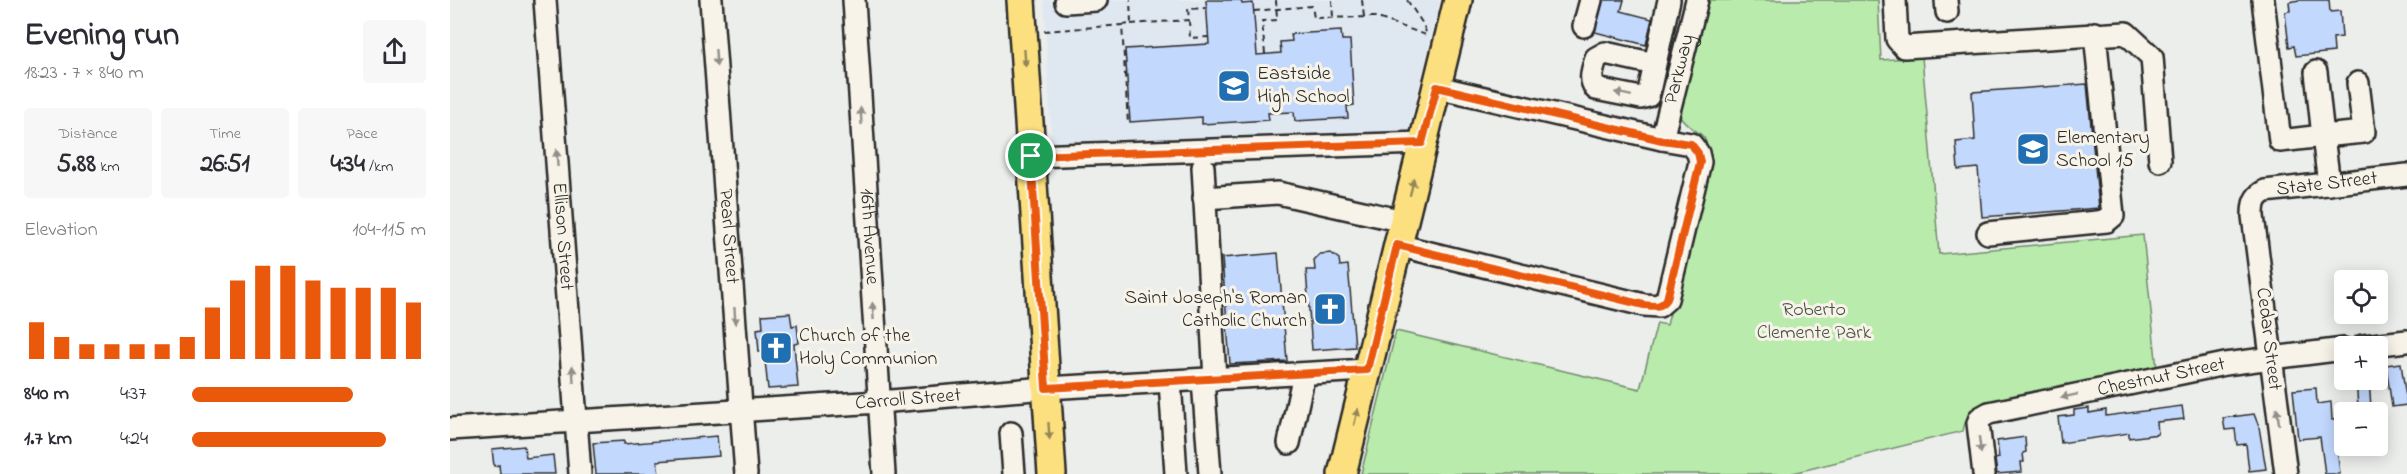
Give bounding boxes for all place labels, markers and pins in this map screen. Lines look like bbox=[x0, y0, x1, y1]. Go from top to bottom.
place label: Eastside High School bbox=[1257, 60, 1350, 113]
school or university icon: Eastside High School bbox=[1216, 68, 1252, 104]
place label: Elementary School 15 bbox=[2056, 124, 2150, 176]
pin bbox=[1005, 130, 1056, 181]
school or university icon: Elementary School 15 bbox=[2015, 131, 2051, 167]
place label: Saint Joseph's Roman Catholic Church bbox=[1124, 284, 1307, 336]
church icon: Saint Joseph's Roman Catholic Church bbox=[1312, 291, 1348, 327]
place label: Church of the Holy Communion bbox=[799, 322, 938, 374]
church icon: Church of the Holy Communion bbox=[758, 330, 794, 366]

